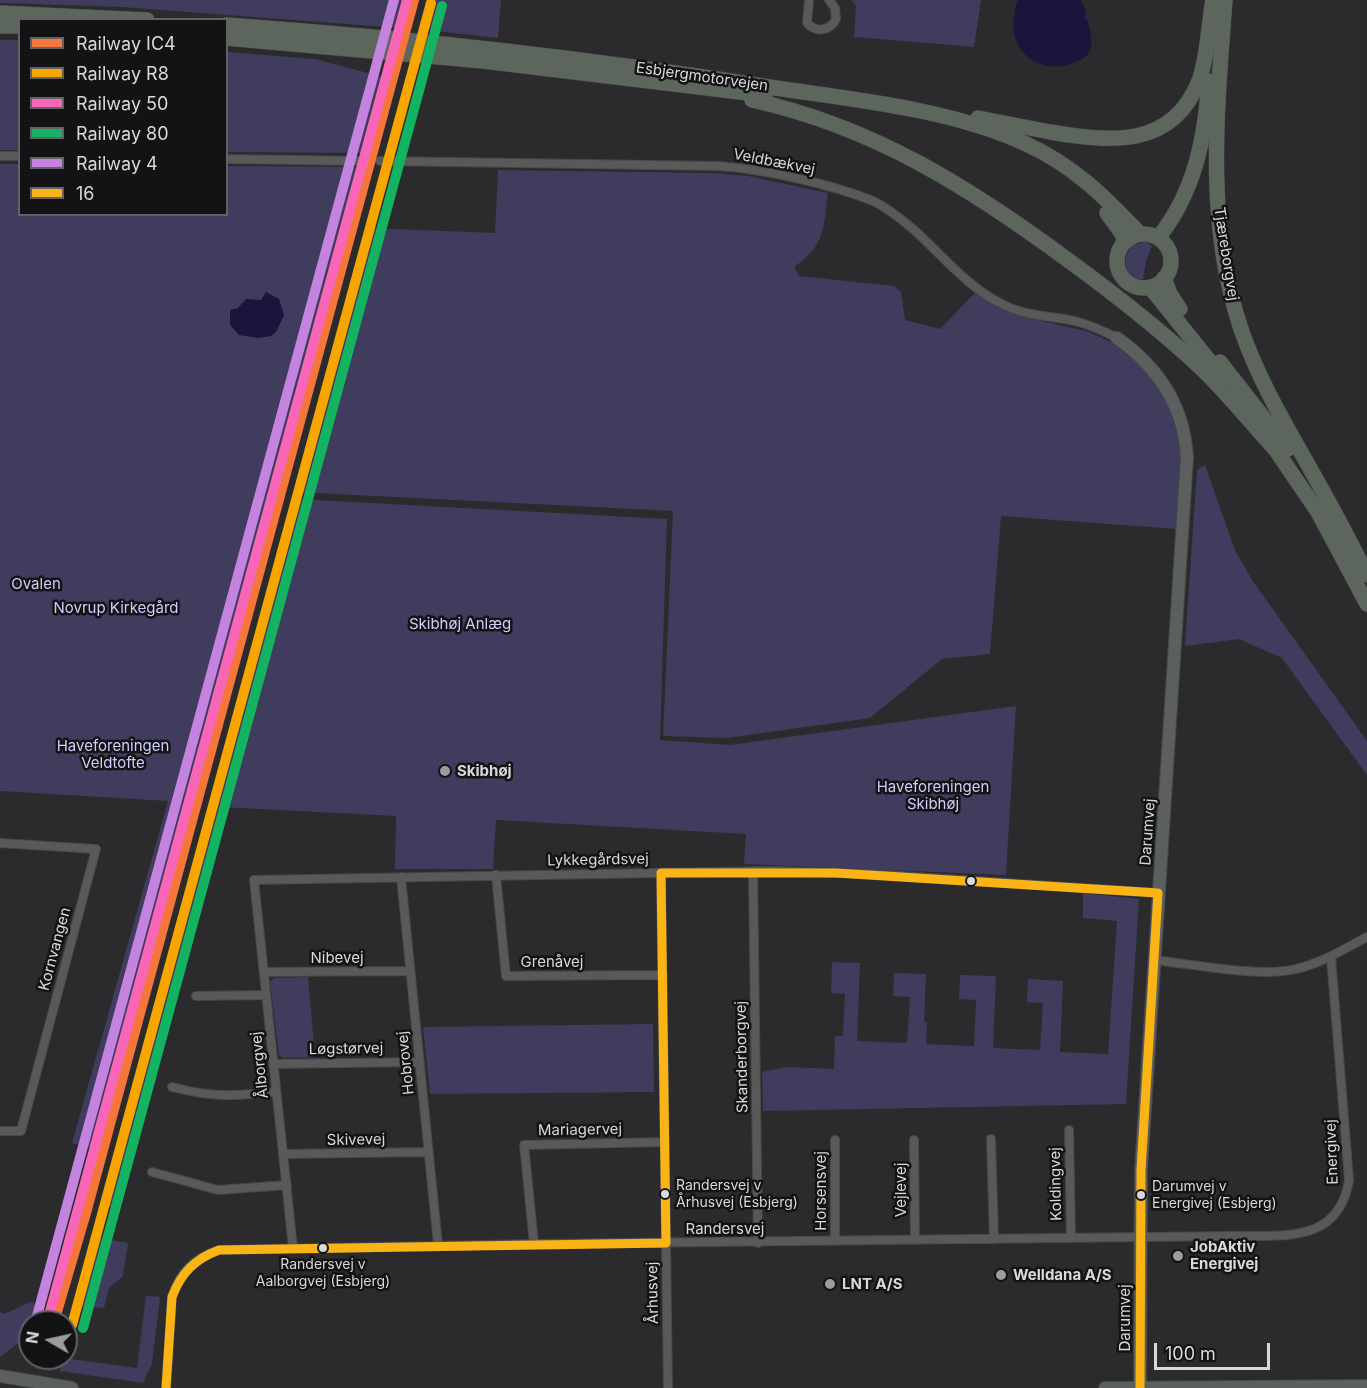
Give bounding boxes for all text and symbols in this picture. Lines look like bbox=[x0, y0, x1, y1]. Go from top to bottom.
legend bbox=[18, 18, 228, 216]
text: Railway IC4 bbox=[76, 33, 176, 54]
street label: Esbjergmotorvejen bbox=[635, 59, 769, 95]
text: Railway R8 bbox=[76, 63, 169, 84]
text: Railway 50 bbox=[76, 93, 168, 114]
text: Railway 80 bbox=[76, 123, 169, 144]
street label: Veldbækvej bbox=[732, 145, 816, 179]
text: Railway 4 bbox=[76, 153, 158, 174]
text: 16 bbox=[76, 183, 94, 204]
street label: Tjæreborgvej bbox=[1210, 206, 1242, 302]
park label: Ovalen bbox=[11, 575, 61, 593]
park label: Novrup Kirkegård bbox=[53, 599, 179, 617]
park label: Skibhøj Anlæg bbox=[409, 615, 511, 633]
park label: Haveforeningen Veldtofte bbox=[57, 737, 169, 772]
place label: Skibhøj bbox=[457, 762, 512, 780]
marker: Skibhøj bbox=[438, 764, 452, 778]
park label: Haveforeningen Skibhøj bbox=[877, 778, 989, 813]
street label: Darumvej bbox=[1137, 798, 1159, 866]
street label: Lykkegårdsvej bbox=[547, 850, 649, 870]
unlabelled marker bbox=[965, 875, 977, 887]
street label: Kornvangen bbox=[35, 905, 75, 993]
street label: Nibevej bbox=[310, 949, 364, 967]
street label: Grenåvej bbox=[521, 953, 583, 971]
street label: Skanderborgvej bbox=[732, 1001, 752, 1113]
street label: Hobrovej bbox=[394, 1030, 418, 1096]
street label: Ålborgvej bbox=[248, 1031, 272, 1099]
street label: Løgstørvej bbox=[308, 1039, 384, 1059]
street label: Energivej bbox=[1322, 1119, 1342, 1185]
street label: Mariagervej bbox=[538, 1120, 622, 1140]
street label: Skivevej bbox=[327, 1130, 385, 1150]
street label: Koldingvej bbox=[1046, 1147, 1066, 1221]
street label: Horsensvej bbox=[812, 1151, 830, 1231]
street label: Vejlevej bbox=[892, 1163, 910, 1217]
place label: Randersvej v Århusvej (Esbjerg) bbox=[676, 1178, 798, 1210]
place label: Darumvej v Energivej (Esbjerg) bbox=[1152, 1179, 1277, 1212]
marker: Randersvej v Århusvej (Esbjerg) bbox=[659, 1188, 671, 1200]
marker: Darumvej v Energivej (Esbjerg) bbox=[1135, 1189, 1147, 1201]
street label: Randersvej bbox=[686, 1220, 764, 1238]
place label: JobAktiv Energivej bbox=[1190, 1238, 1258, 1273]
marker: Randersvej v Aalborgvej (Esbjerg) bbox=[317, 1242, 329, 1254]
marker: JobAktiv Energivej bbox=[1171, 1249, 1185, 1263]
place label: Randersvej v Aalborgvej (Esbjerg) bbox=[256, 1257, 390, 1290]
street label: Århusvej bbox=[643, 1262, 663, 1324]
place label: Welldana A/S bbox=[1013, 1266, 1112, 1284]
marker: Welldana A/S bbox=[994, 1268, 1008, 1282]
place label: LNT A/S bbox=[842, 1275, 902, 1293]
marker: LNT A/S bbox=[823, 1277, 837, 1291]
street label: Darumvej bbox=[1116, 1284, 1134, 1352]
north arrow bbox=[18, 1310, 78, 1370]
text: N bbox=[21, 1330, 43, 1345]
scale bar bbox=[1157, 1331, 1272, 1369]
text: 100 m bbox=[1165, 1343, 1216, 1364]

